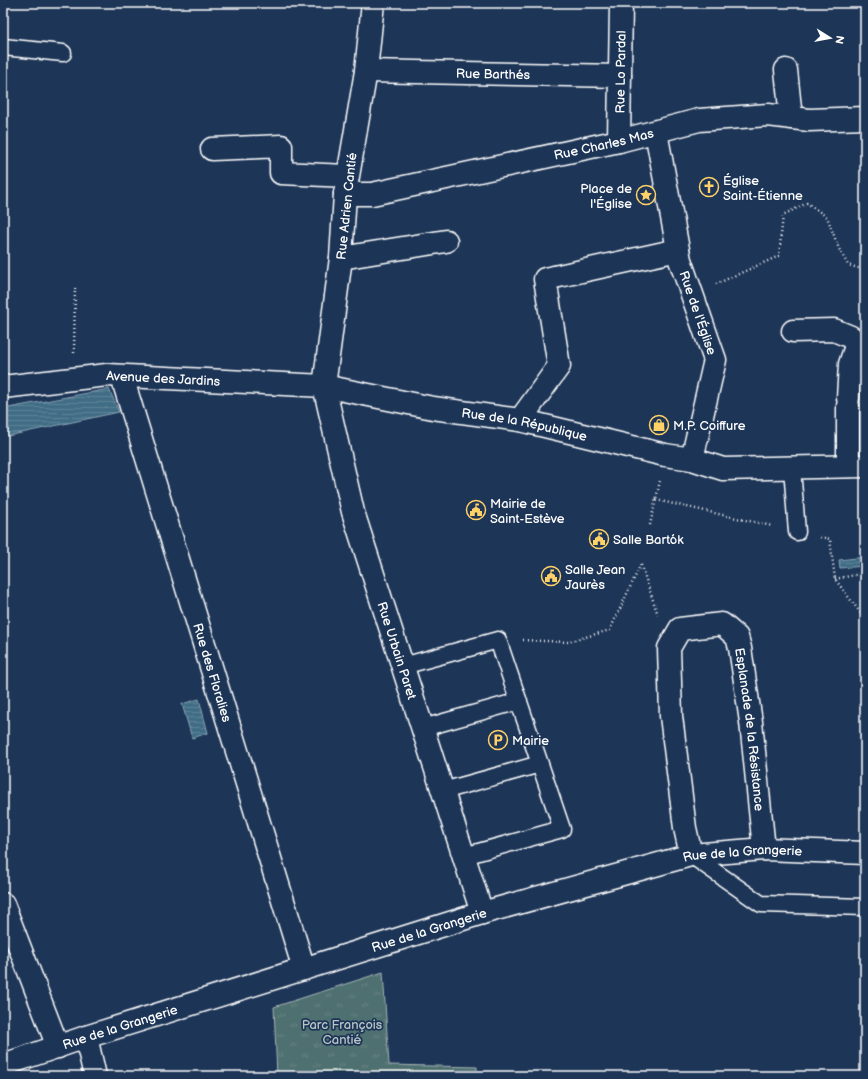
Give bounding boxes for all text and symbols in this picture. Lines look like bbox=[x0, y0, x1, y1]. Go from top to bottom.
north arrow bbox=[810, 18, 850, 58]
street label: Rue Lo Pardal bbox=[612, 30, 630, 114]
text: N bbox=[832, 35, 846, 45]
street label: Rue Barthés bbox=[456, 66, 531, 83]
street label: Rue Charles Mas bbox=[553, 125, 656, 164]
street label: Rue Adrien Cantié bbox=[333, 151, 361, 261]
place label: Église Saint-Étienne bbox=[723, 173, 803, 204]
church icon: Église Saint-Étienne bbox=[698, 176, 720, 198]
place label: Place de l'Église bbox=[580, 181, 632, 212]
place icon: Place de l'Église bbox=[635, 184, 657, 206]
street label: Rue de l'Église bbox=[675, 269, 720, 357]
street label: Avenue des Jardins bbox=[106, 368, 221, 390]
street label: Rue de la République bbox=[460, 405, 589, 445]
shop icon: M.P. Coiffure bbox=[648, 414, 670, 436]
place label: M.P. Coiffure bbox=[673, 418, 746, 434]
place label: Mairie de Saint-Estève bbox=[490, 496, 565, 527]
public building icon: Mairie de Saint-Estève bbox=[465, 499, 487, 521]
public building icon: Salle Bartók bbox=[588, 528, 610, 550]
place label: Salle Bartók bbox=[613, 532, 684, 548]
place label: Salle Jean Jaurès bbox=[565, 562, 625, 593]
public building icon: Salle Jean Jaurès bbox=[540, 565, 562, 587]
street label: Rue Urbain Paret bbox=[373, 600, 420, 702]
street label: Rue des Floralies bbox=[189, 621, 235, 725]
street label: Esplanade de la Résistance bbox=[731, 647, 767, 812]
parking icon: Mairie bbox=[487, 729, 509, 751]
place label: Mairie bbox=[512, 733, 549, 749]
street label: Rue de la Grangerie bbox=[681, 842, 803, 866]
street label: Rue de la Grangerie bbox=[370, 905, 489, 956]
street label: Rue de la Grangerie bbox=[61, 1002, 180, 1053]
park label: Parc François Cantié bbox=[302, 1017, 383, 1048]

